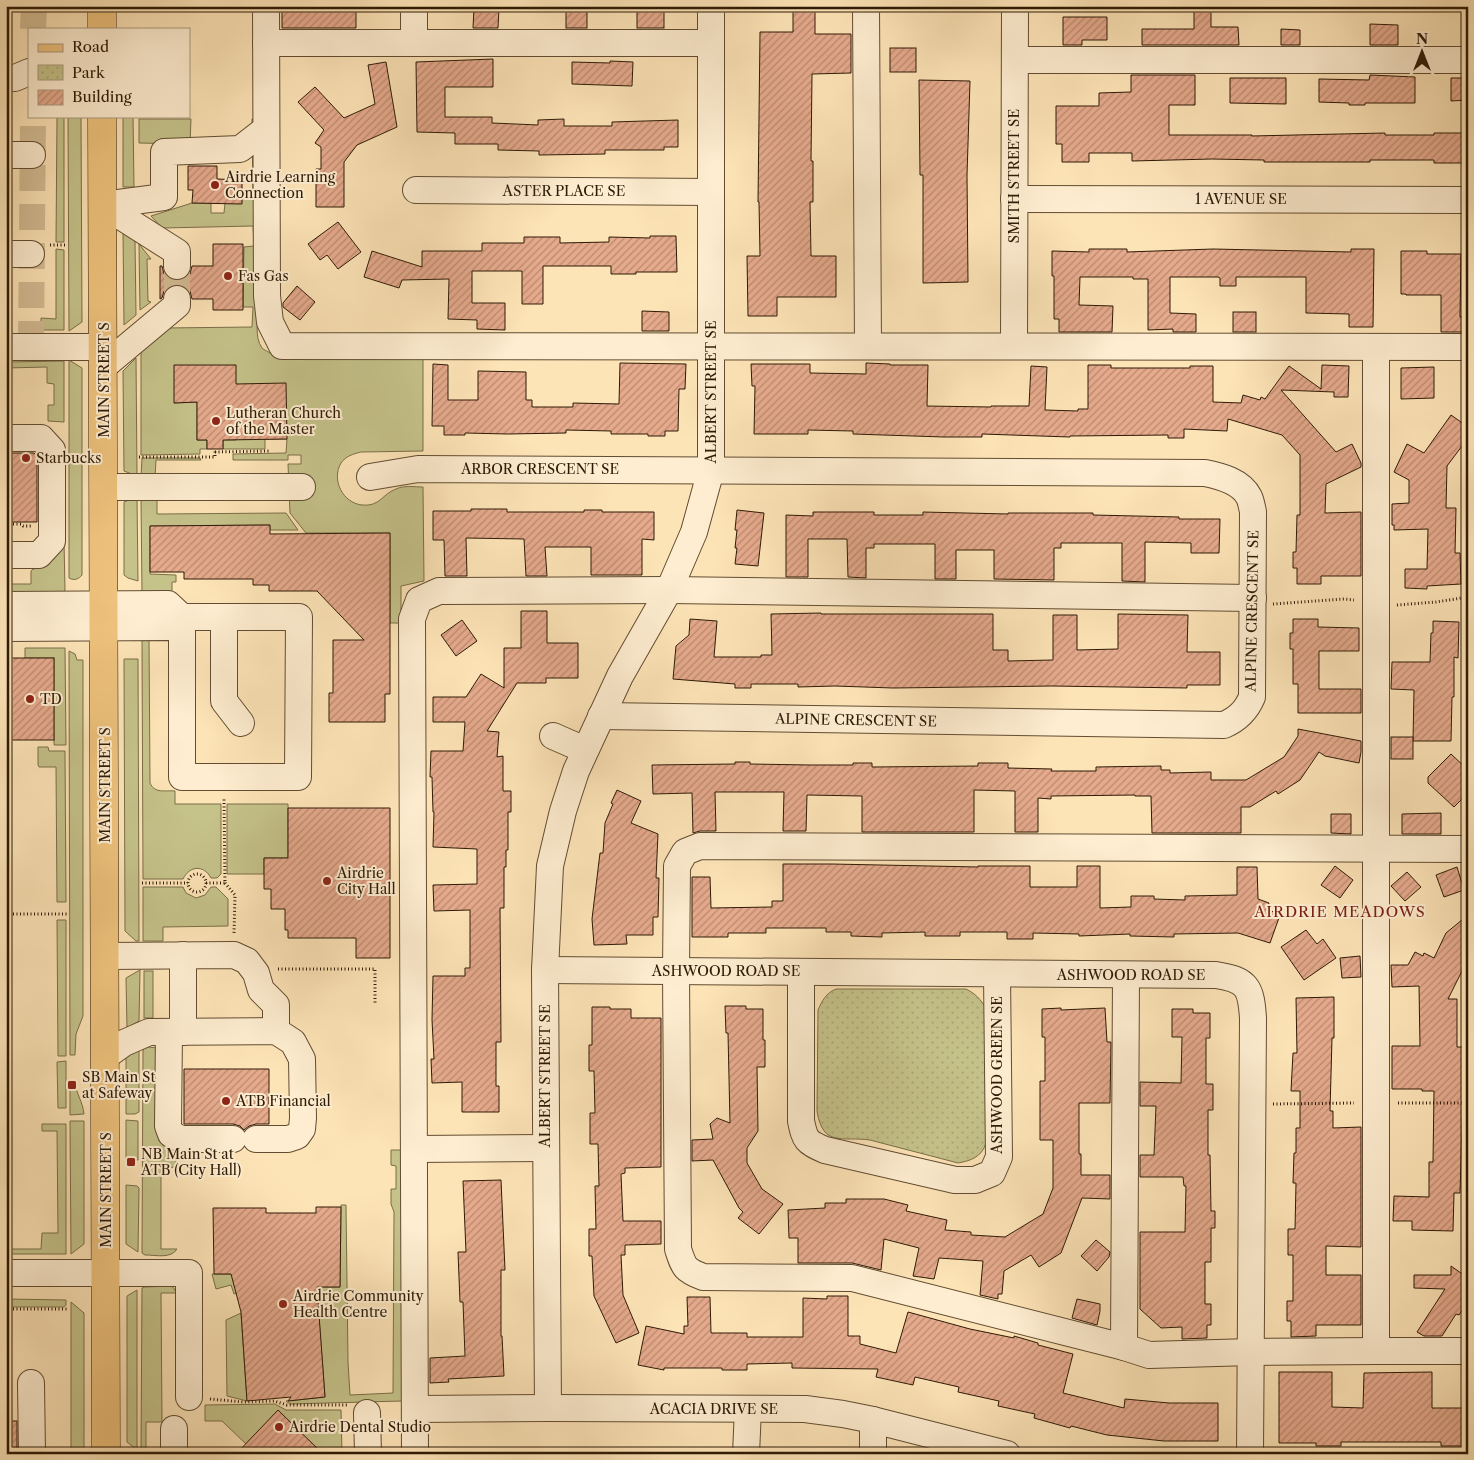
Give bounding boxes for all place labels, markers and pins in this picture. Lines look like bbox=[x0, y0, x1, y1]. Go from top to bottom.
place label: Airdrie Learning Connection bbox=[224, 168, 336, 202]
marker: Airdrie Learning Connection bbox=[209, 179, 221, 191]
place label: Fas Gas bbox=[238, 267, 289, 285]
marker: Fas Gas bbox=[222, 270, 234, 282]
place label: Lutheran Church of the Master bbox=[226, 404, 341, 438]
marker: Lutheran Church of the Master bbox=[210, 415, 222, 427]
place label: Starbucks bbox=[36, 449, 101, 467]
marker: Starbucks bbox=[20, 452, 32, 464]
place label: TD bbox=[40, 690, 62, 708]
marker: TD bbox=[24, 693, 36, 705]
place label: Airdrie City Hall bbox=[336, 864, 396, 898]
marker: Airdrie City Hall bbox=[321, 875, 333, 887]
place label: SB Main St at Safeway bbox=[82, 1068, 155, 1102]
marker: SB Main St at Safeway bbox=[66, 1079, 78, 1091]
place label: ATB Financial bbox=[235, 1092, 331, 1110]
marker: ATB Financial bbox=[220, 1095, 232, 1107]
place label: NB Main St at ATB (City Hall) bbox=[140, 1145, 241, 1179]
marker: NB Main St at ATB (City Hall) bbox=[125, 1156, 137, 1168]
place label: Airdrie Community Health Centre bbox=[292, 1287, 424, 1321]
marker: Airdrie Community Health Centre bbox=[277, 1298, 289, 1310]
place label: Airdrie Dental Studio bbox=[288, 1418, 431, 1436]
marker: Airdrie Dental Studio bbox=[273, 1421, 285, 1433]

